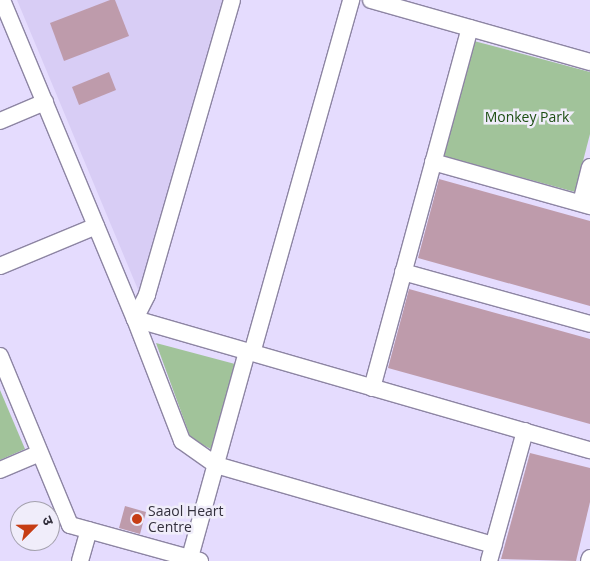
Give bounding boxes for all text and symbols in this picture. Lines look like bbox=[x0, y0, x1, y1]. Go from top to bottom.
park label: Monkey Park bbox=[485, 109, 569, 125]
north arrow bbox=[10, 501, 60, 551]
place label: Saaol Heart Centre bbox=[148, 503, 224, 536]
marker: Saaol Heart Centre bbox=[130, 512, 144, 526]
text: उ bbox=[38, 513, 59, 528]

